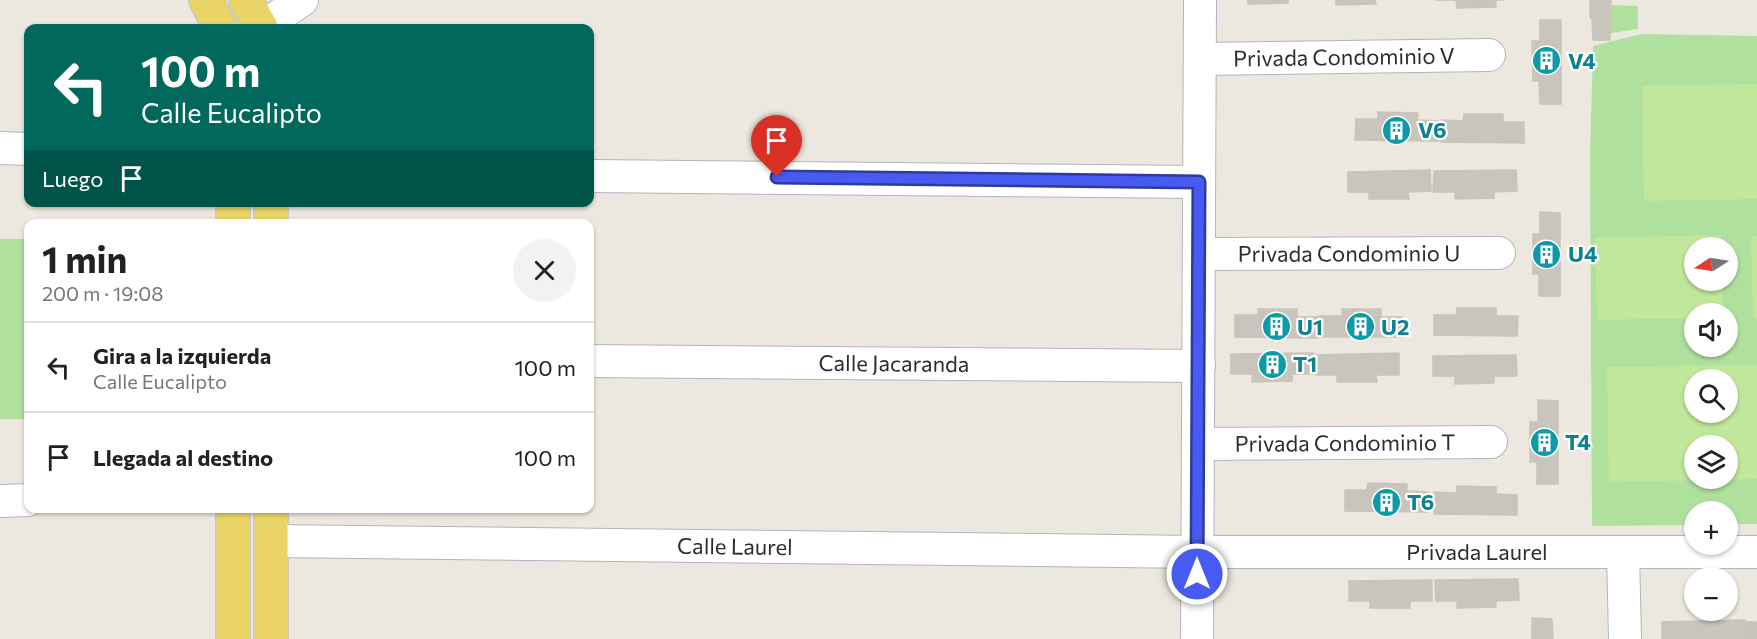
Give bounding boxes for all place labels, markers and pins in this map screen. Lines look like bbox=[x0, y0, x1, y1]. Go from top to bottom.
building icon: V4 bbox=[1531, 45, 1563, 77]
place label: V4 bbox=[1568, 47, 1596, 74]
building icon: V6 bbox=[1381, 114, 1413, 146]
pin bbox=[751, 115, 802, 177]
place label: V6 bbox=[1418, 116, 1447, 143]
building icon: U4 bbox=[1531, 238, 1563, 270]
place label: U4 bbox=[1568, 240, 1598, 267]
building icon: U1 bbox=[1260, 311, 1292, 343]
building icon: U2 bbox=[1344, 311, 1376, 343]
place label: U1 bbox=[1297, 313, 1323, 340]
place label: U2 bbox=[1381, 313, 1410, 340]
building icon: T1 bbox=[1256, 348, 1288, 380]
place label: T1 bbox=[1293, 350, 1317, 377]
building icon: T4 bbox=[1528, 426, 1560, 458]
place label: T4 bbox=[1565, 428, 1591, 455]
building icon: T6 bbox=[1370, 486, 1402, 518]
place label: T6 bbox=[1407, 488, 1434, 515]

